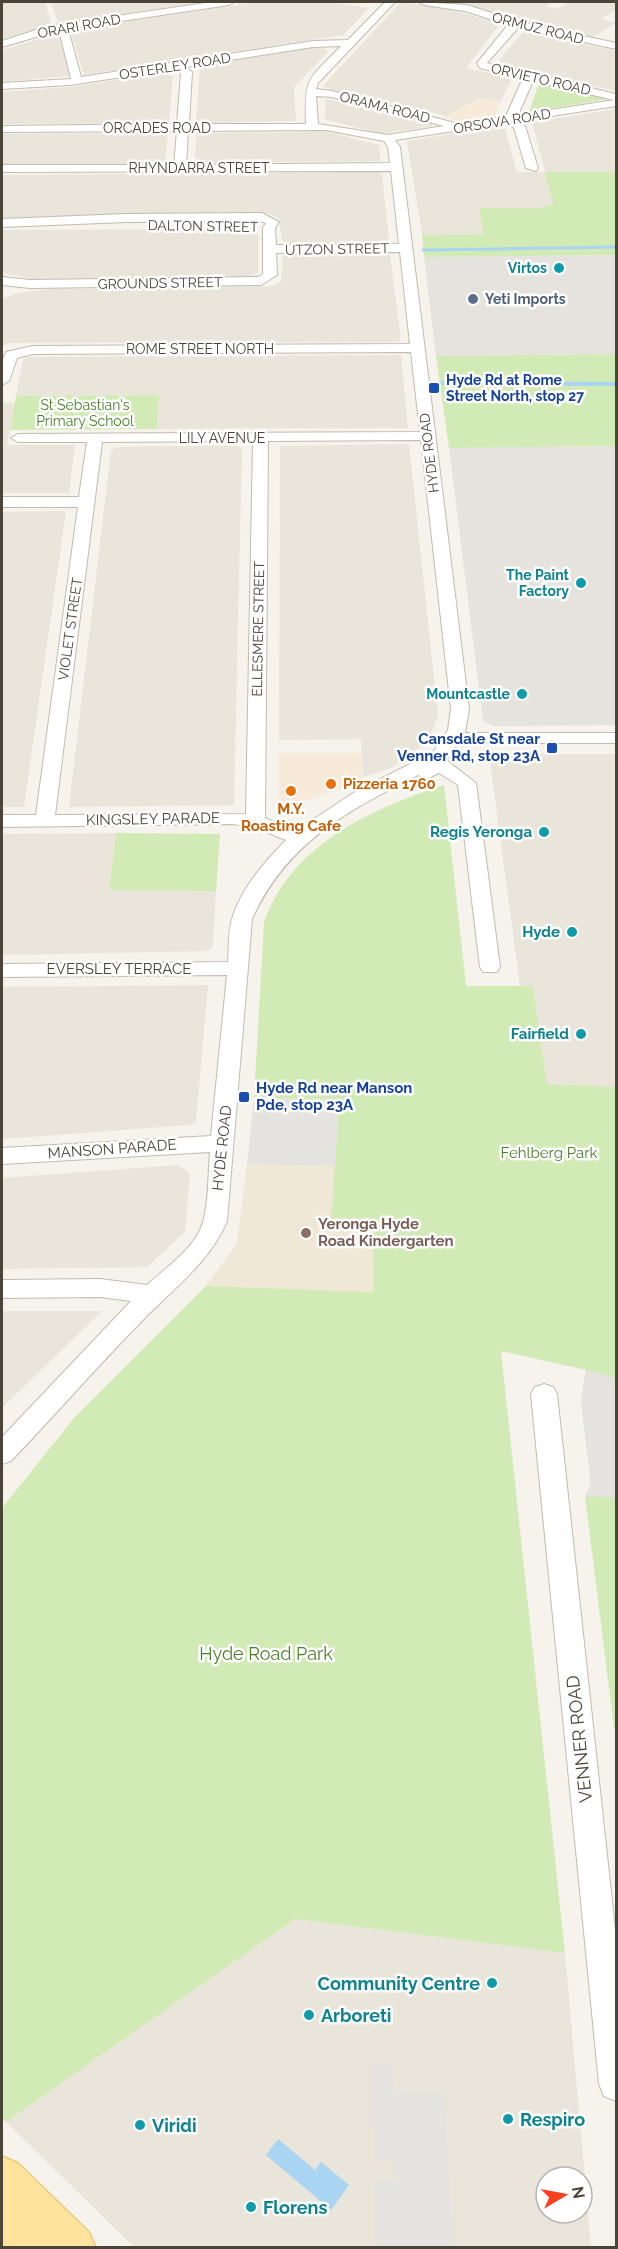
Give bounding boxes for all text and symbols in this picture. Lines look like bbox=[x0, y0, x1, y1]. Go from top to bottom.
street label: ORMUZ ROAD bbox=[491, 9, 585, 47]
street label: ORARI ROAD bbox=[36, 11, 122, 41]
street label: OSTERLEY ROAD bbox=[118, 49, 232, 83]
street label: ORVIETO ROAD bbox=[490, 60, 592, 98]
street label: ORAMA ROAD bbox=[338, 88, 432, 126]
street label: ORSOVA ROAD bbox=[452, 105, 552, 137]
street label: ORCADES ROAD bbox=[103, 120, 211, 136]
street label: RHYNDARRA STREET bbox=[128, 160, 270, 176]
street label: DALTON STREET bbox=[148, 217, 259, 235]
street label: UTZON STREET bbox=[285, 240, 390, 258]
place label: Virtos bbox=[508, 260, 547, 276]
marker: Virtos bbox=[552, 261, 566, 275]
street label: GROUNDS STREET bbox=[97, 274, 223, 292]
place label: Yeti Imports bbox=[485, 291, 566, 307]
marker: Yeti Imports bbox=[466, 292, 480, 306]
street label: ROME STREET NORTH bbox=[126, 341, 274, 357]
place label: Hyde Rd at Rome Street North, stop 27 bbox=[446, 372, 584, 404]
marker: Hyde Rd at Rome Street North, stop 27 bbox=[427, 381, 441, 395]
park label: St Sebastian's Primary School bbox=[36, 397, 134, 429]
street label: HYDE ROAD bbox=[416, 412, 442, 494]
street label: LILY AVENUE bbox=[179, 430, 265, 446]
street label: ELLESMERE STREET bbox=[249, 561, 267, 697]
place label: The Paint Factory bbox=[506, 567, 570, 599]
street label: VIOLET STREET bbox=[55, 576, 85, 681]
marker: The Paint Factory bbox=[574, 576, 588, 590]
place label: Mountcastle bbox=[426, 686, 511, 702]
marker: Mountcastle bbox=[515, 687, 529, 701]
place label: Cansdale St near Venner Rd, stop 23A bbox=[397, 730, 541, 765]
marker: Cansdale St near Venner Rd, stop 23A bbox=[545, 741, 559, 755]
place label: Pizzeria 1760 bbox=[343, 775, 436, 793]
marker: Pizzeria 1760 bbox=[324, 777, 338, 791]
marker: M.Y. Roasting Cafe bbox=[284, 784, 298, 798]
place label: M.Y. Roasting Cafe bbox=[241, 800, 341, 835]
street label: KINGSLEY PARADE bbox=[86, 809, 220, 829]
place label: Regis Yeronga bbox=[430, 823, 532, 841]
marker: Regis Yeronga bbox=[537, 825, 551, 839]
place label: Hyde bbox=[522, 923, 560, 941]
marker: Hyde bbox=[565, 925, 579, 939]
street label: EVERSLEY TERRACE bbox=[47, 960, 191, 978]
place label: Fairfield bbox=[511, 1025, 569, 1043]
marker: Fairfield bbox=[574, 1027, 588, 1041]
place label: Hyde Rd near Manson Pde, stop 23A bbox=[256, 1079, 412, 1114]
marker: Hyde Rd near Manson Pde, stop 23A bbox=[237, 1090, 251, 1104]
street label: HYDE ROAD bbox=[209, 1104, 235, 1192]
street label: MANSON PARADE bbox=[47, 1136, 177, 1162]
park label: Fehlberg Park bbox=[501, 1144, 597, 1162]
place label: Yeronga Hyde Road Kindergarten bbox=[318, 1215, 454, 1250]
marker: Yeronga Hyde Road Kindergarten bbox=[299, 1226, 313, 1240]
park label: Hyde Road Park bbox=[199, 1643, 333, 1664]
street label: VENNER ROAD bbox=[562, 1674, 596, 1804]
place label: Community Centre bbox=[318, 1973, 480, 1994]
marker: Community Centre bbox=[485, 1976, 499, 1990]
place label: Arboreti bbox=[321, 2005, 391, 2026]
marker: Arboreti bbox=[302, 2008, 316, 2022]
place label: Respiro bbox=[520, 2109, 585, 2130]
marker: Respiro bbox=[501, 2112, 515, 2126]
place label: Viridi bbox=[152, 2115, 197, 2136]
marker: Viridi bbox=[133, 2118, 147, 2132]
north arrow bbox=[534, 2165, 594, 2225]
text: N bbox=[568, 2185, 589, 2200]
place label: Florens bbox=[263, 2197, 327, 2218]
marker: Florens bbox=[244, 2200, 258, 2214]

